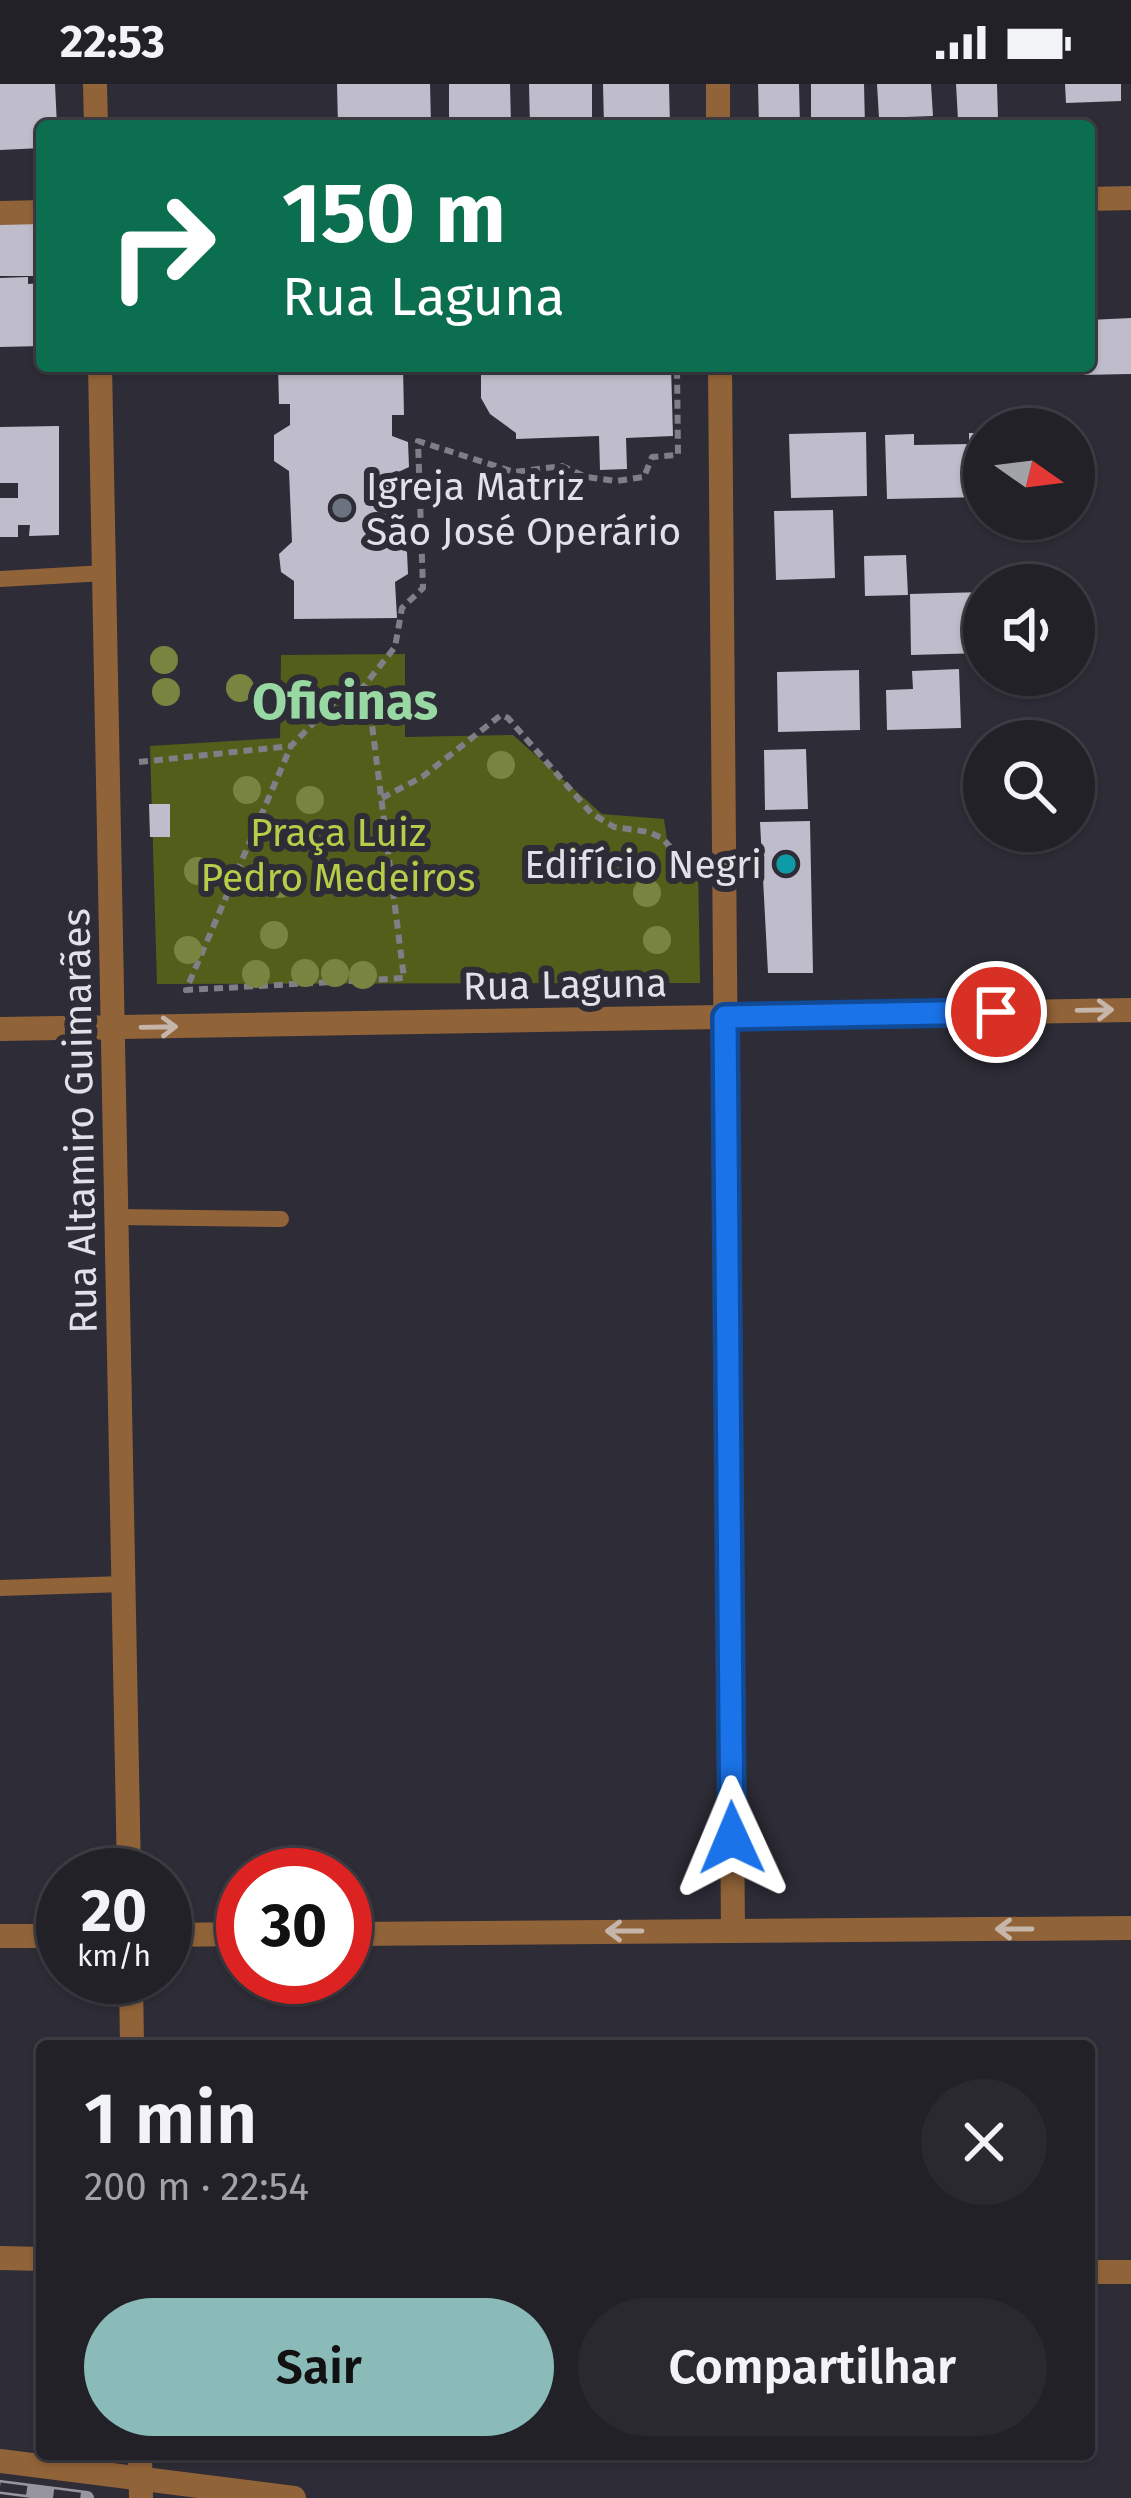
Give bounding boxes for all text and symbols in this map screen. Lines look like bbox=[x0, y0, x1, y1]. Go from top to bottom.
text: 22:53 bbox=[60, 15, 165, 69]
text: 150 m bbox=[282, 163, 506, 264]
icon: right bbox=[84, 168, 240, 324]
text: Rua Laguna bbox=[282, 265, 565, 329]
north arrow bbox=[963, 408, 1095, 540]
map controls bbox=[963, 408, 1095, 852]
place label: Igreja Matriz São José Operário bbox=[366, 464, 681, 555]
marker: Igreja Matriz São José Operário bbox=[329, 495, 355, 521]
button: sound bbox=[963, 564, 1095, 696]
district label: Oficinas bbox=[252, 671, 438, 733]
button: search bbox=[963, 720, 1095, 852]
park label: Praça Luiz Pedro Medeiros bbox=[200, 810, 476, 901]
place label: Edifício Negri bbox=[524, 842, 762, 888]
marker: Edifício Negri bbox=[773, 851, 799, 877]
street label: Rua Altamiro Guimarães bbox=[53, 908, 107, 1334]
street label: Rua Laguna bbox=[462, 960, 668, 1010]
pin bbox=[945, 961, 1047, 1063]
icon: arrive bbox=[963, 979, 1029, 1045]
one-way arrow bbox=[1075, 999, 1114, 1022]
one-way arrow bbox=[139, 1015, 178, 1038]
position arrow bbox=[669, 1775, 795, 1901]
speed limit sign: 30 bbox=[216, 1848, 372, 2004]
text: 20 bbox=[81, 1875, 147, 1947]
one-way arrow bbox=[995, 1918, 1034, 1940]
one-way arrow bbox=[605, 1920, 644, 1943]
text: km/h bbox=[77, 1938, 151, 1974]
text: 1 min bbox=[84, 2076, 257, 2162]
button: close bbox=[921, 2079, 1047, 2205]
text: 200 m · 22:54 bbox=[84, 2164, 309, 2210]
button: Sair bbox=[84, 2298, 554, 2436]
button: Compartilhar bbox=[578, 2298, 1047, 2436]

